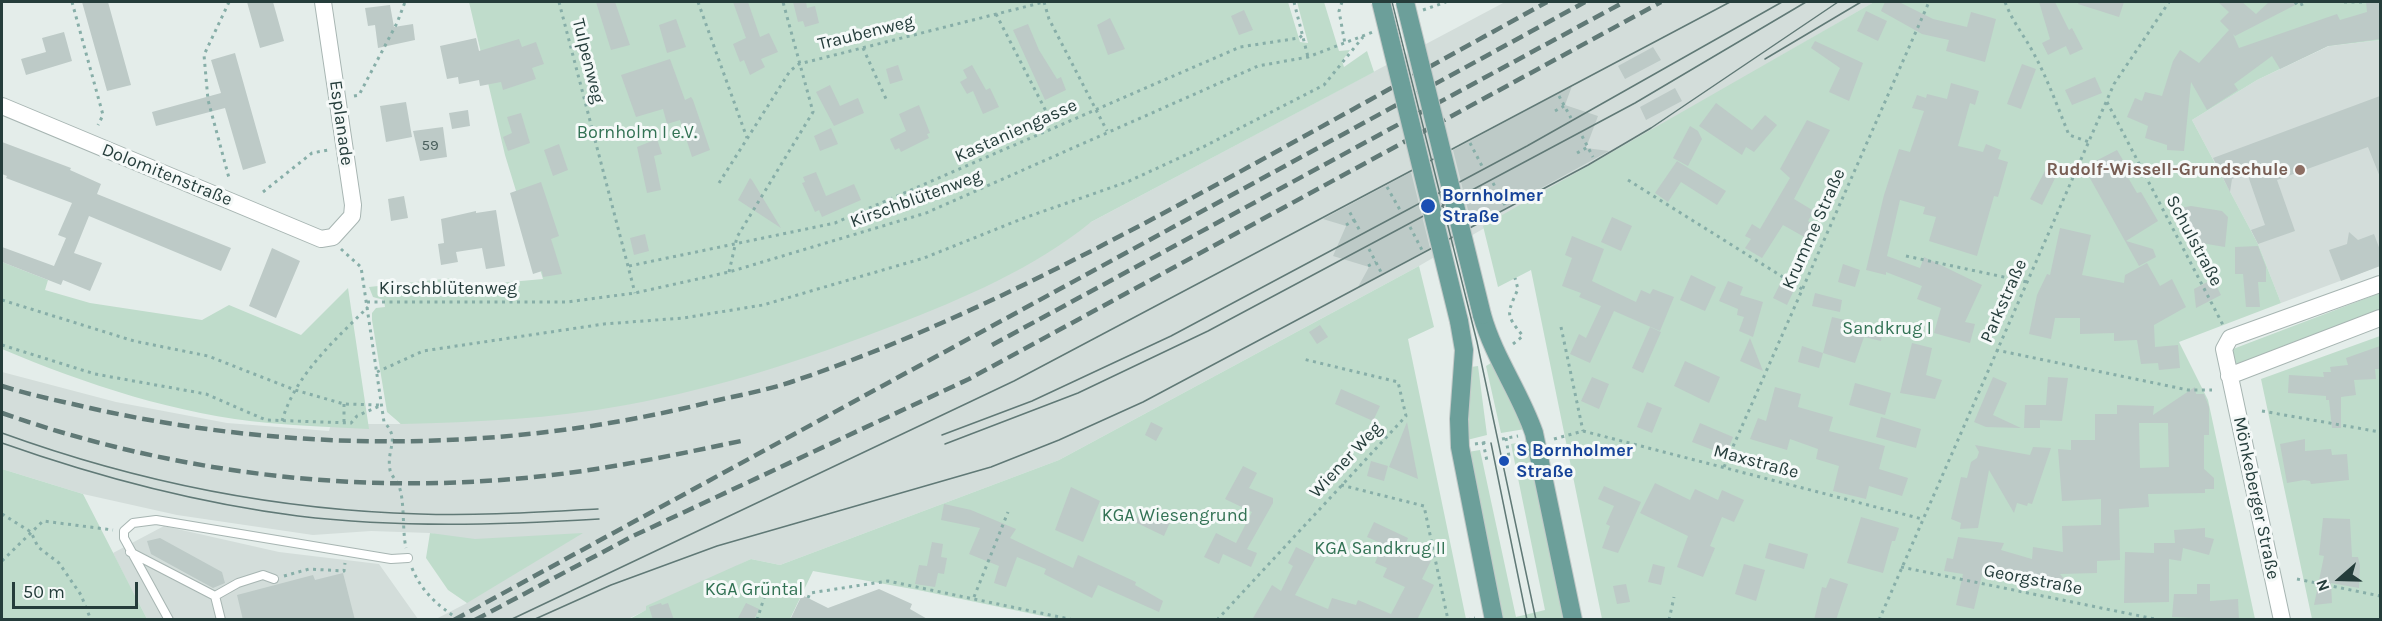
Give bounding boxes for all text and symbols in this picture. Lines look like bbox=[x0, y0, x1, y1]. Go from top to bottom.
street label: Traubenweg bbox=[816, 11, 916, 55]
street label: Tulpenweg bbox=[567, 16, 609, 106]
street label: Esplanade bbox=[324, 79, 358, 167]
street label: Kastaniengasse bbox=[952, 94, 1080, 168]
park label: Bornholm I e.V. bbox=[577, 122, 697, 144]
house number: 59 bbox=[421, 137, 439, 155]
street label: Dolomitenstraße bbox=[99, 139, 235, 211]
place label: Rudolf-Wissell-Grundschule bbox=[2047, 159, 2288, 181]
marker: Rudolf-Wissell-Grundschule bbox=[2293, 163, 2307, 177]
street label: Kirschblütenweg bbox=[847, 165, 985, 233]
street label: Krumme Straße bbox=[1778, 165, 1850, 293]
place label: Bornholmer Straße bbox=[1442, 185, 1543, 228]
street label: Schulstraße bbox=[2161, 192, 2227, 290]
marker: Bornholmer Straße bbox=[1419, 197, 1437, 215]
street label: Parkstraße bbox=[1976, 256, 2032, 346]
street label: Kirschblütenweg bbox=[379, 278, 517, 300]
park label: Sandkrug I bbox=[1842, 318, 1932, 340]
street label: Mönkeberger Straße bbox=[2228, 415, 2284, 581]
street label: Wiener Weg bbox=[1305, 417, 1387, 503]
place label: S Bornholmer Straße bbox=[1516, 440, 1633, 482]
street label: Maxstraße bbox=[1711, 440, 1801, 484]
marker: S Bornholmer Straße bbox=[1497, 454, 1511, 468]
park label: KGA Wiesengrund bbox=[1102, 505, 1248, 527]
park label: KGA Sandkrug II bbox=[1314, 538, 1446, 560]
north arrow bbox=[2310, 549, 2370, 609]
street label: Georgstraße bbox=[1982, 560, 2084, 600]
scale bar bbox=[15, 570, 141, 608]
text: N bbox=[2312, 577, 2334, 594]
park label: KGA Grüntal bbox=[705, 579, 803, 601]
text: 50 m bbox=[23, 581, 65, 603]

